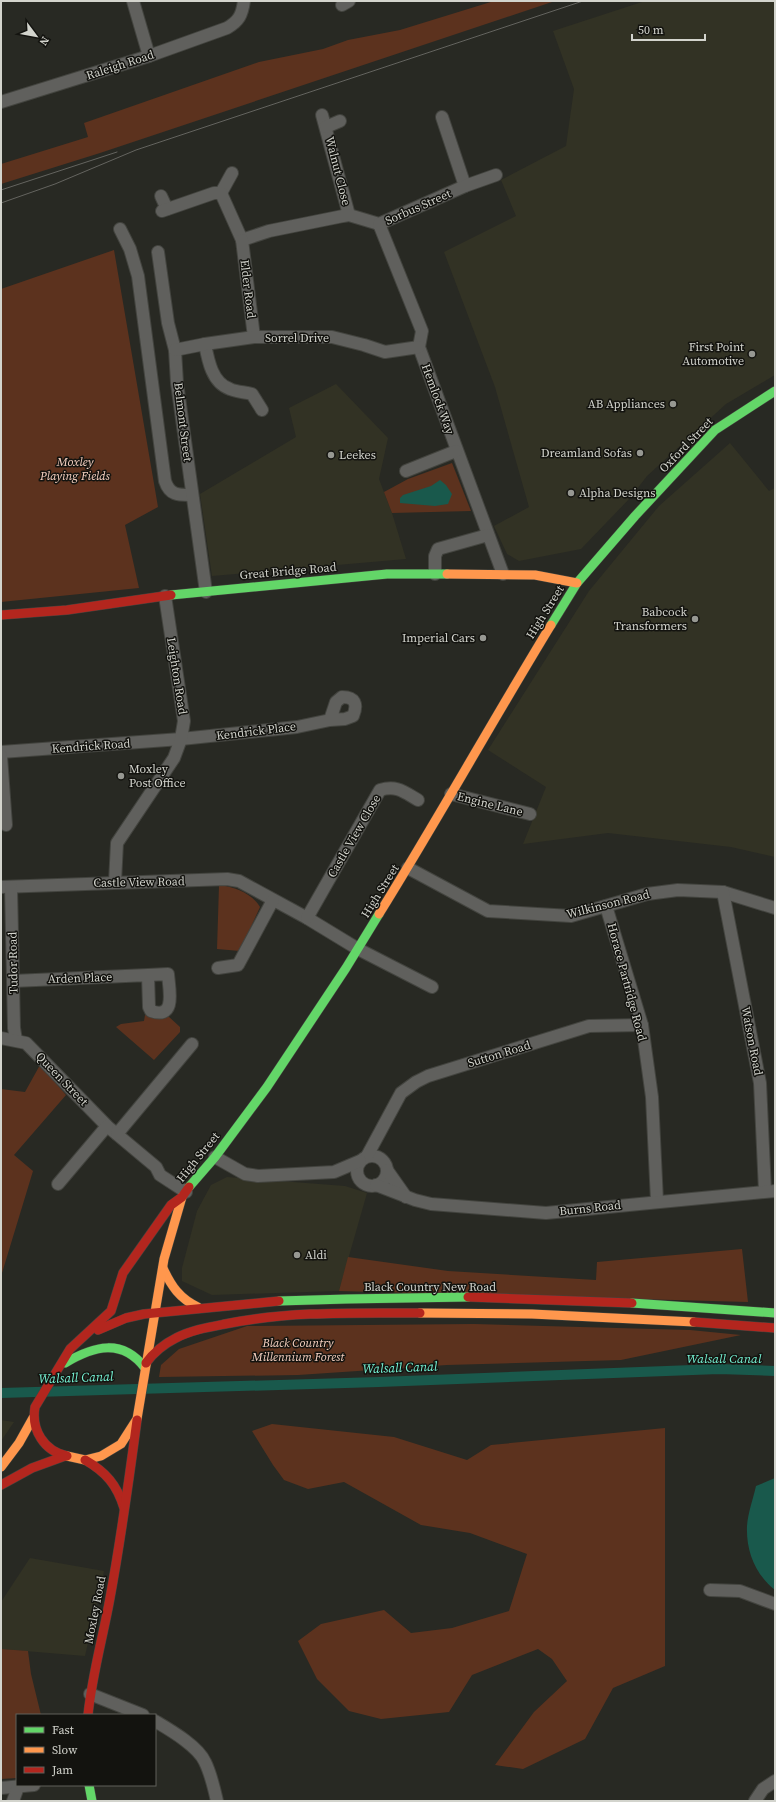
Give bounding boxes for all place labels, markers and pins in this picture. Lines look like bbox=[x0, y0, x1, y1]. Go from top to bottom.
place label: First Point Automotive bbox=[682, 339, 744, 369]
marker: First Point Automotive bbox=[747, 349, 757, 359]
place label: AB Appliances bbox=[588, 396, 665, 412]
marker: AB Appliances bbox=[668, 399, 678, 409]
place label: Dreamland Sofas bbox=[541, 445, 632, 461]
place label: Leekes bbox=[339, 447, 376, 463]
marker: Dreamland Sofas bbox=[635, 448, 645, 458]
marker: Leekes bbox=[326, 450, 336, 460]
place label: Alpha Designs bbox=[579, 485, 655, 501]
marker: Alpha Designs bbox=[566, 488, 576, 498]
place label: Babcock Transformers bbox=[614, 604, 687, 634]
marker: Babcock Transformers bbox=[690, 614, 700, 624]
place label: Imperial Cars bbox=[402, 630, 475, 646]
marker: Imperial Cars bbox=[478, 633, 488, 643]
place label: Moxley Post Office bbox=[129, 761, 186, 791]
marker: Moxley Post Office bbox=[116, 771, 126, 781]
place label: Aldi bbox=[305, 1247, 327, 1263]
marker: Aldi bbox=[292, 1250, 302, 1260]

